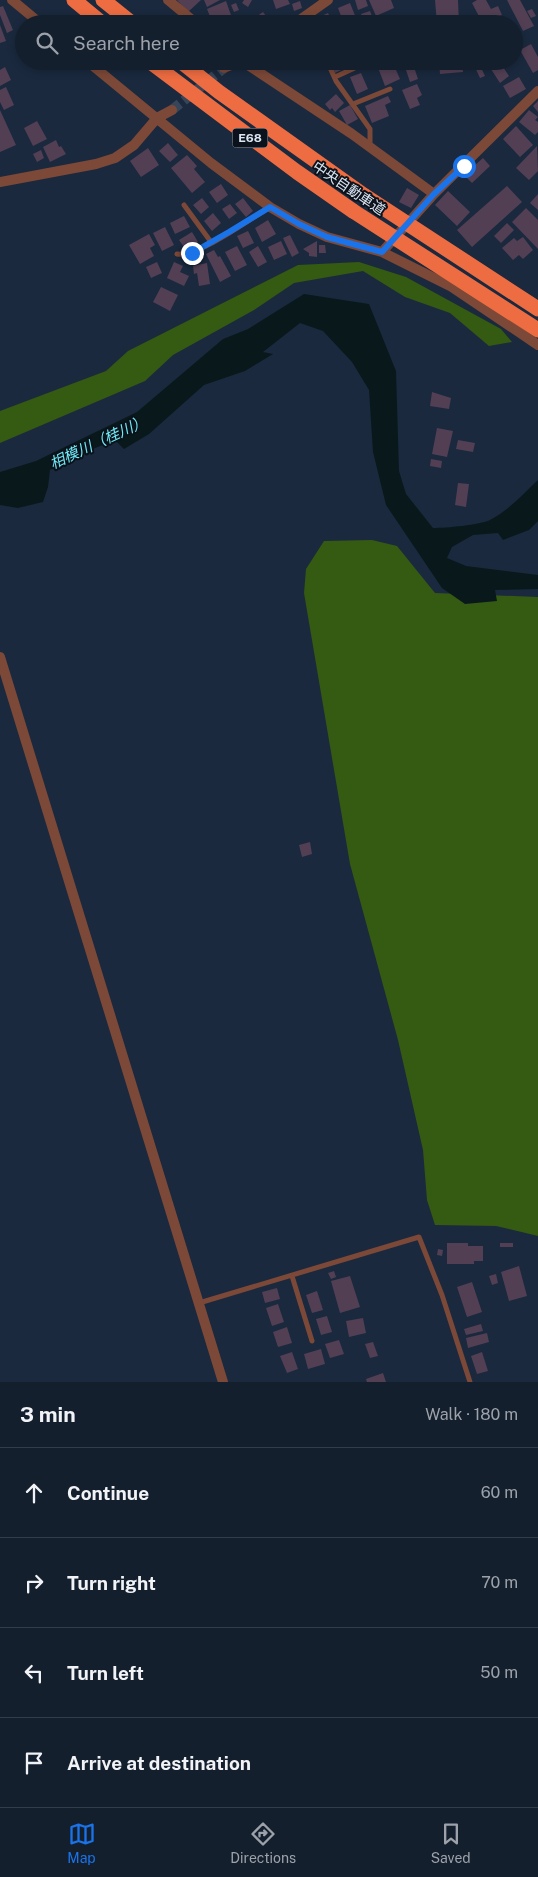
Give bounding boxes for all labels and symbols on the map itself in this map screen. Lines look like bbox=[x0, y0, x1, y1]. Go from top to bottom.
road number: E68 bbox=[232, 128, 268, 148]
route start bbox=[453, 155, 476, 178]
street label: 中央自動車道 bbox=[310, 158, 388, 218]
route end bbox=[181, 242, 204, 265]
water label: 相模川（桂川） bbox=[47, 412, 149, 472]

